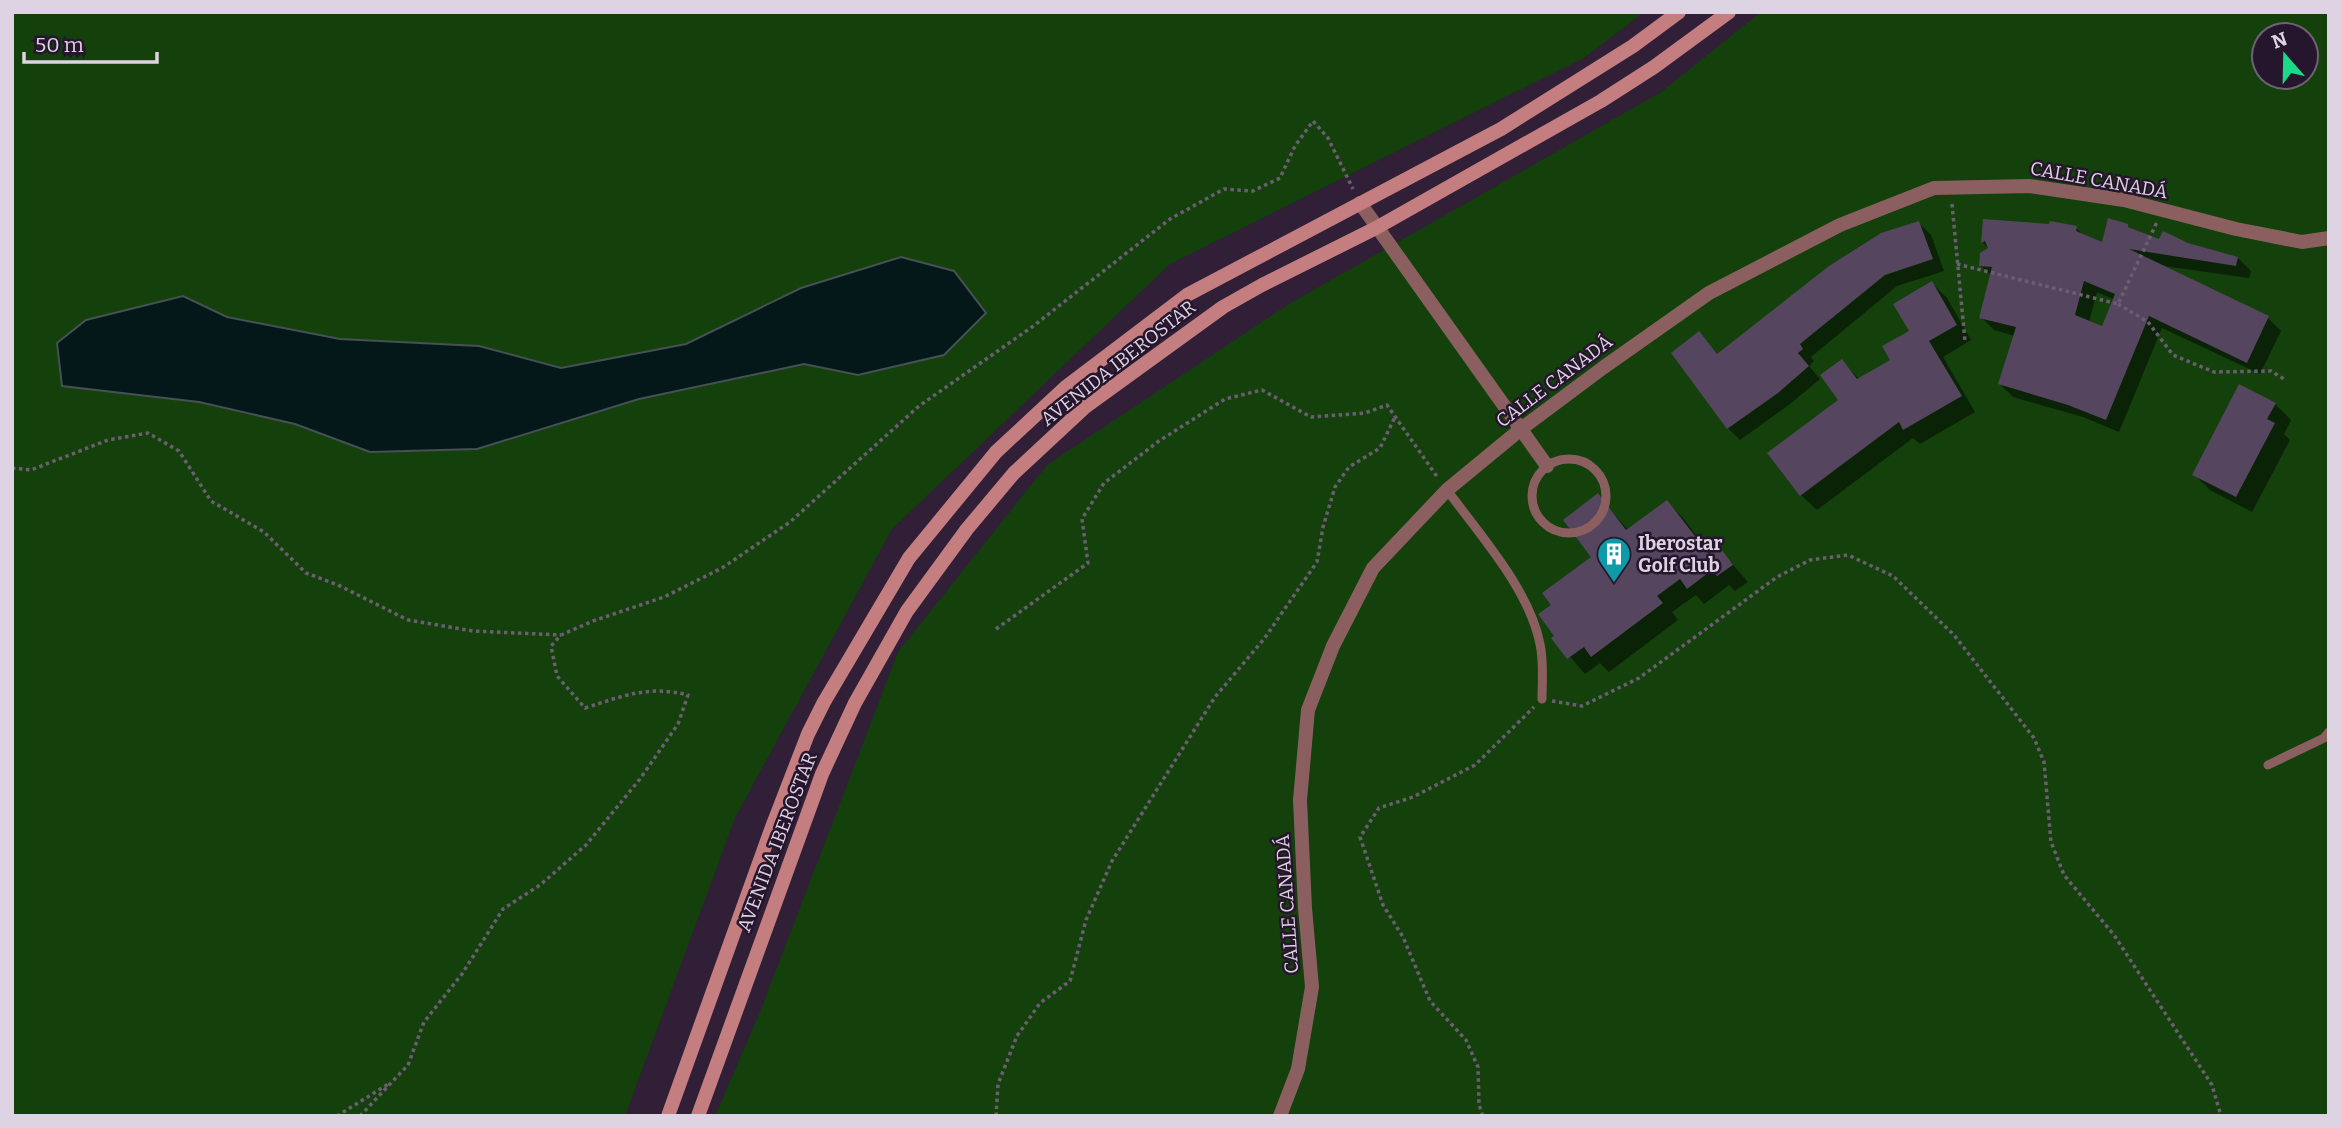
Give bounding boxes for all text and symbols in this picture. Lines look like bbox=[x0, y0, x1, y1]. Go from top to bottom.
scale bar bbox=[24, 21, 158, 65]
north arrow bbox=[2250, 21, 2320, 91]
text: N bbox=[2269, 27, 2290, 54]
text: 50 m bbox=[35, 32, 84, 58]
street label: CALLE CANADÁ bbox=[2028, 157, 2170, 204]
street label: AVENIDA IBEROSTAR bbox=[1036, 295, 1201, 431]
street label: CALLE CANADÁ bbox=[1491, 330, 1617, 432]
place label: Iberostar Golf Club bbox=[1638, 532, 1722, 577]
building icon: Iberostar Golf Club bbox=[1595, 535, 1633, 584]
street label: AVENIDA IBEROSTAR bbox=[732, 748, 822, 935]
street label: CALLE CANADÁ bbox=[1271, 833, 1303, 974]

